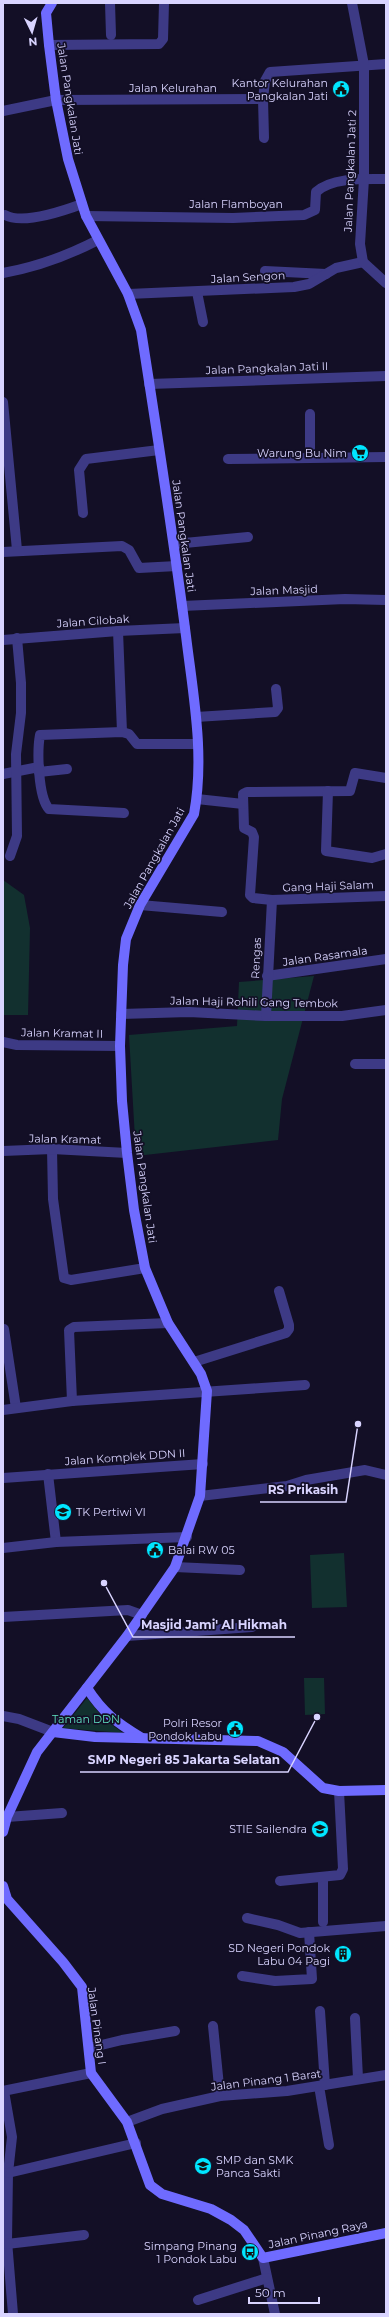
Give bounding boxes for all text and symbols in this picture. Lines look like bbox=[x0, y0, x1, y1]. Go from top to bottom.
north arrow bbox=[12, 12, 52, 52]
text: N bbox=[28, 35, 38, 49]
street label: Jalan Pangkalan Jati bbox=[54, 41, 86, 156]
place label: Kantor Kelurahan Pangkalan Jati bbox=[232, 76, 328, 103]
public building icon: Kantor Kelurahan Pangkalan Jati bbox=[331, 79, 351, 99]
street label: Jalan Kelurahan bbox=[128, 81, 217, 95]
street label: Jalan Pangkalan Jati 2 bbox=[341, 110, 359, 233]
street label: Jalan Flamboyan bbox=[188, 197, 283, 211]
street label: Jalan Sengon bbox=[209, 268, 286, 286]
street label: Jalan Pangkalan Jati II bbox=[204, 359, 329, 377]
supermarket icon: Warung Bu Nim bbox=[350, 443, 370, 463]
place label: Warung Bu Nim bbox=[257, 446, 347, 460]
street label: Jalan Pangkalan Jati bbox=[169, 478, 199, 593]
street label: Jalan Masjid bbox=[249, 582, 318, 598]
street label: Jalan Cilobak bbox=[55, 611, 130, 631]
street label: Jalan Pangkalan Jati bbox=[120, 805, 188, 912]
street label: Gang Haji Salam bbox=[282, 877, 374, 895]
street label: Rengas bbox=[248, 936, 264, 979]
street label: Jalan Rasamala bbox=[281, 943, 368, 969]
street label: Jalan Haji Rohili Gang Tembok bbox=[169, 994, 338, 1010]
street label: Jalan Kramat II bbox=[20, 1025, 103, 1041]
street label: Jalan Pangkalan Jati bbox=[130, 1129, 160, 1244]
street label: Jalan Kramat bbox=[28, 1131, 102, 1147]
street label: Jalan Komplek DDN II bbox=[63, 1446, 186, 1468]
callout: RS Prikasih bbox=[260, 1478, 346, 1502]
text: RS Prikasih bbox=[268, 1482, 338, 1497]
school or university icon: TK Pertiwi VI bbox=[53, 1502, 73, 1522]
place label: TK Pertiwi VI bbox=[76, 1505, 146, 1519]
public building icon: Balai RW 05 bbox=[145, 1540, 165, 1560]
place label: Balai RW 05 bbox=[168, 1543, 235, 1557]
callout: Masjid Jami' Al Hikmah bbox=[133, 1613, 295, 1637]
text: Masjid Jami' Al Hikmah bbox=[141, 1617, 287, 1632]
park label: Taman DDN bbox=[52, 1712, 120, 1726]
place label: Polri Resor Pondok Labu bbox=[148, 1716, 222, 1743]
public building icon: Polri Resor Pondok Labu bbox=[225, 1719, 245, 1739]
callout: SMP Negeri 85 Jakarta Selatan bbox=[80, 1748, 288, 1772]
text: SMP Negeri 85 Jakarta Selatan bbox=[88, 1752, 280, 1767]
school or university icon: STIE Sailendra bbox=[310, 1819, 330, 1839]
place label: STIE Sailendra bbox=[229, 1822, 307, 1836]
place label: SD Negeri Pondok Labu 04 Pagi bbox=[228, 1941, 330, 1968]
building icon: SD Negeri Pondok Labu 04 Pagi bbox=[333, 1944, 353, 1964]
street label: Jalan Pinang I bbox=[85, 1986, 109, 2065]
street label: Jalan Pinang 1 Barat bbox=[209, 2066, 322, 2094]
place label: SMP dan SMK Panca Sakti bbox=[216, 2153, 294, 2180]
school or university icon: SMP dan SMK Panca Sakti bbox=[193, 2156, 213, 2176]
street label: Jalan Pinang Raya bbox=[266, 2217, 369, 2252]
place label: Simpang Pinang 1 Pondok Labu bbox=[144, 2239, 237, 2266]
bus stop icon: Simpang Pinang 1 Pondok Labu bbox=[240, 2242, 260, 2262]
scale bar bbox=[249, 2279, 319, 2305]
text: 50 m bbox=[255, 2285, 286, 2300]

